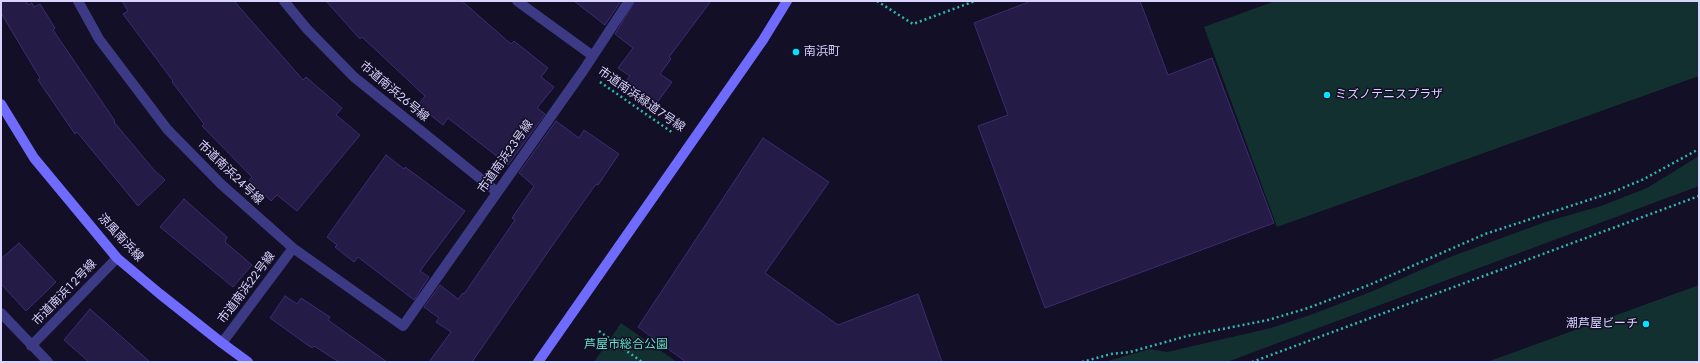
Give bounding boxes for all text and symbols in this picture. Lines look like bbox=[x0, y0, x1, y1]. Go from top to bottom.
place label: 南浜町 bbox=[804, 45, 840, 59]
marker: 南浜町 bbox=[791, 47, 801, 57]
street label: 市道南浜２６号線 bbox=[356, 59, 432, 125]
street label: 市道南浜緑道７号線 bbox=[595, 65, 687, 135]
place label: ミズノテニスプラザ bbox=[1335, 88, 1443, 102]
marker: ミズノテニスプラザ bbox=[1322, 90, 1332, 100]
street label: 市道南浜２３号線 bbox=[475, 118, 537, 196]
street label: 市道南浜２４号線 bbox=[194, 138, 266, 208]
street label: 涼風南浜線 bbox=[94, 211, 146, 265]
street label: 市道南浜２２号線 bbox=[215, 249, 279, 327]
street label: 市道南浜１２号線 bbox=[30, 257, 100, 329]
place label: 潮芦屋ビーチ bbox=[1566, 317, 1638, 331]
marker: 潮芦屋ビーチ bbox=[1641, 319, 1651, 329]
park label: 芦屋市総合公園 bbox=[584, 338, 668, 352]

